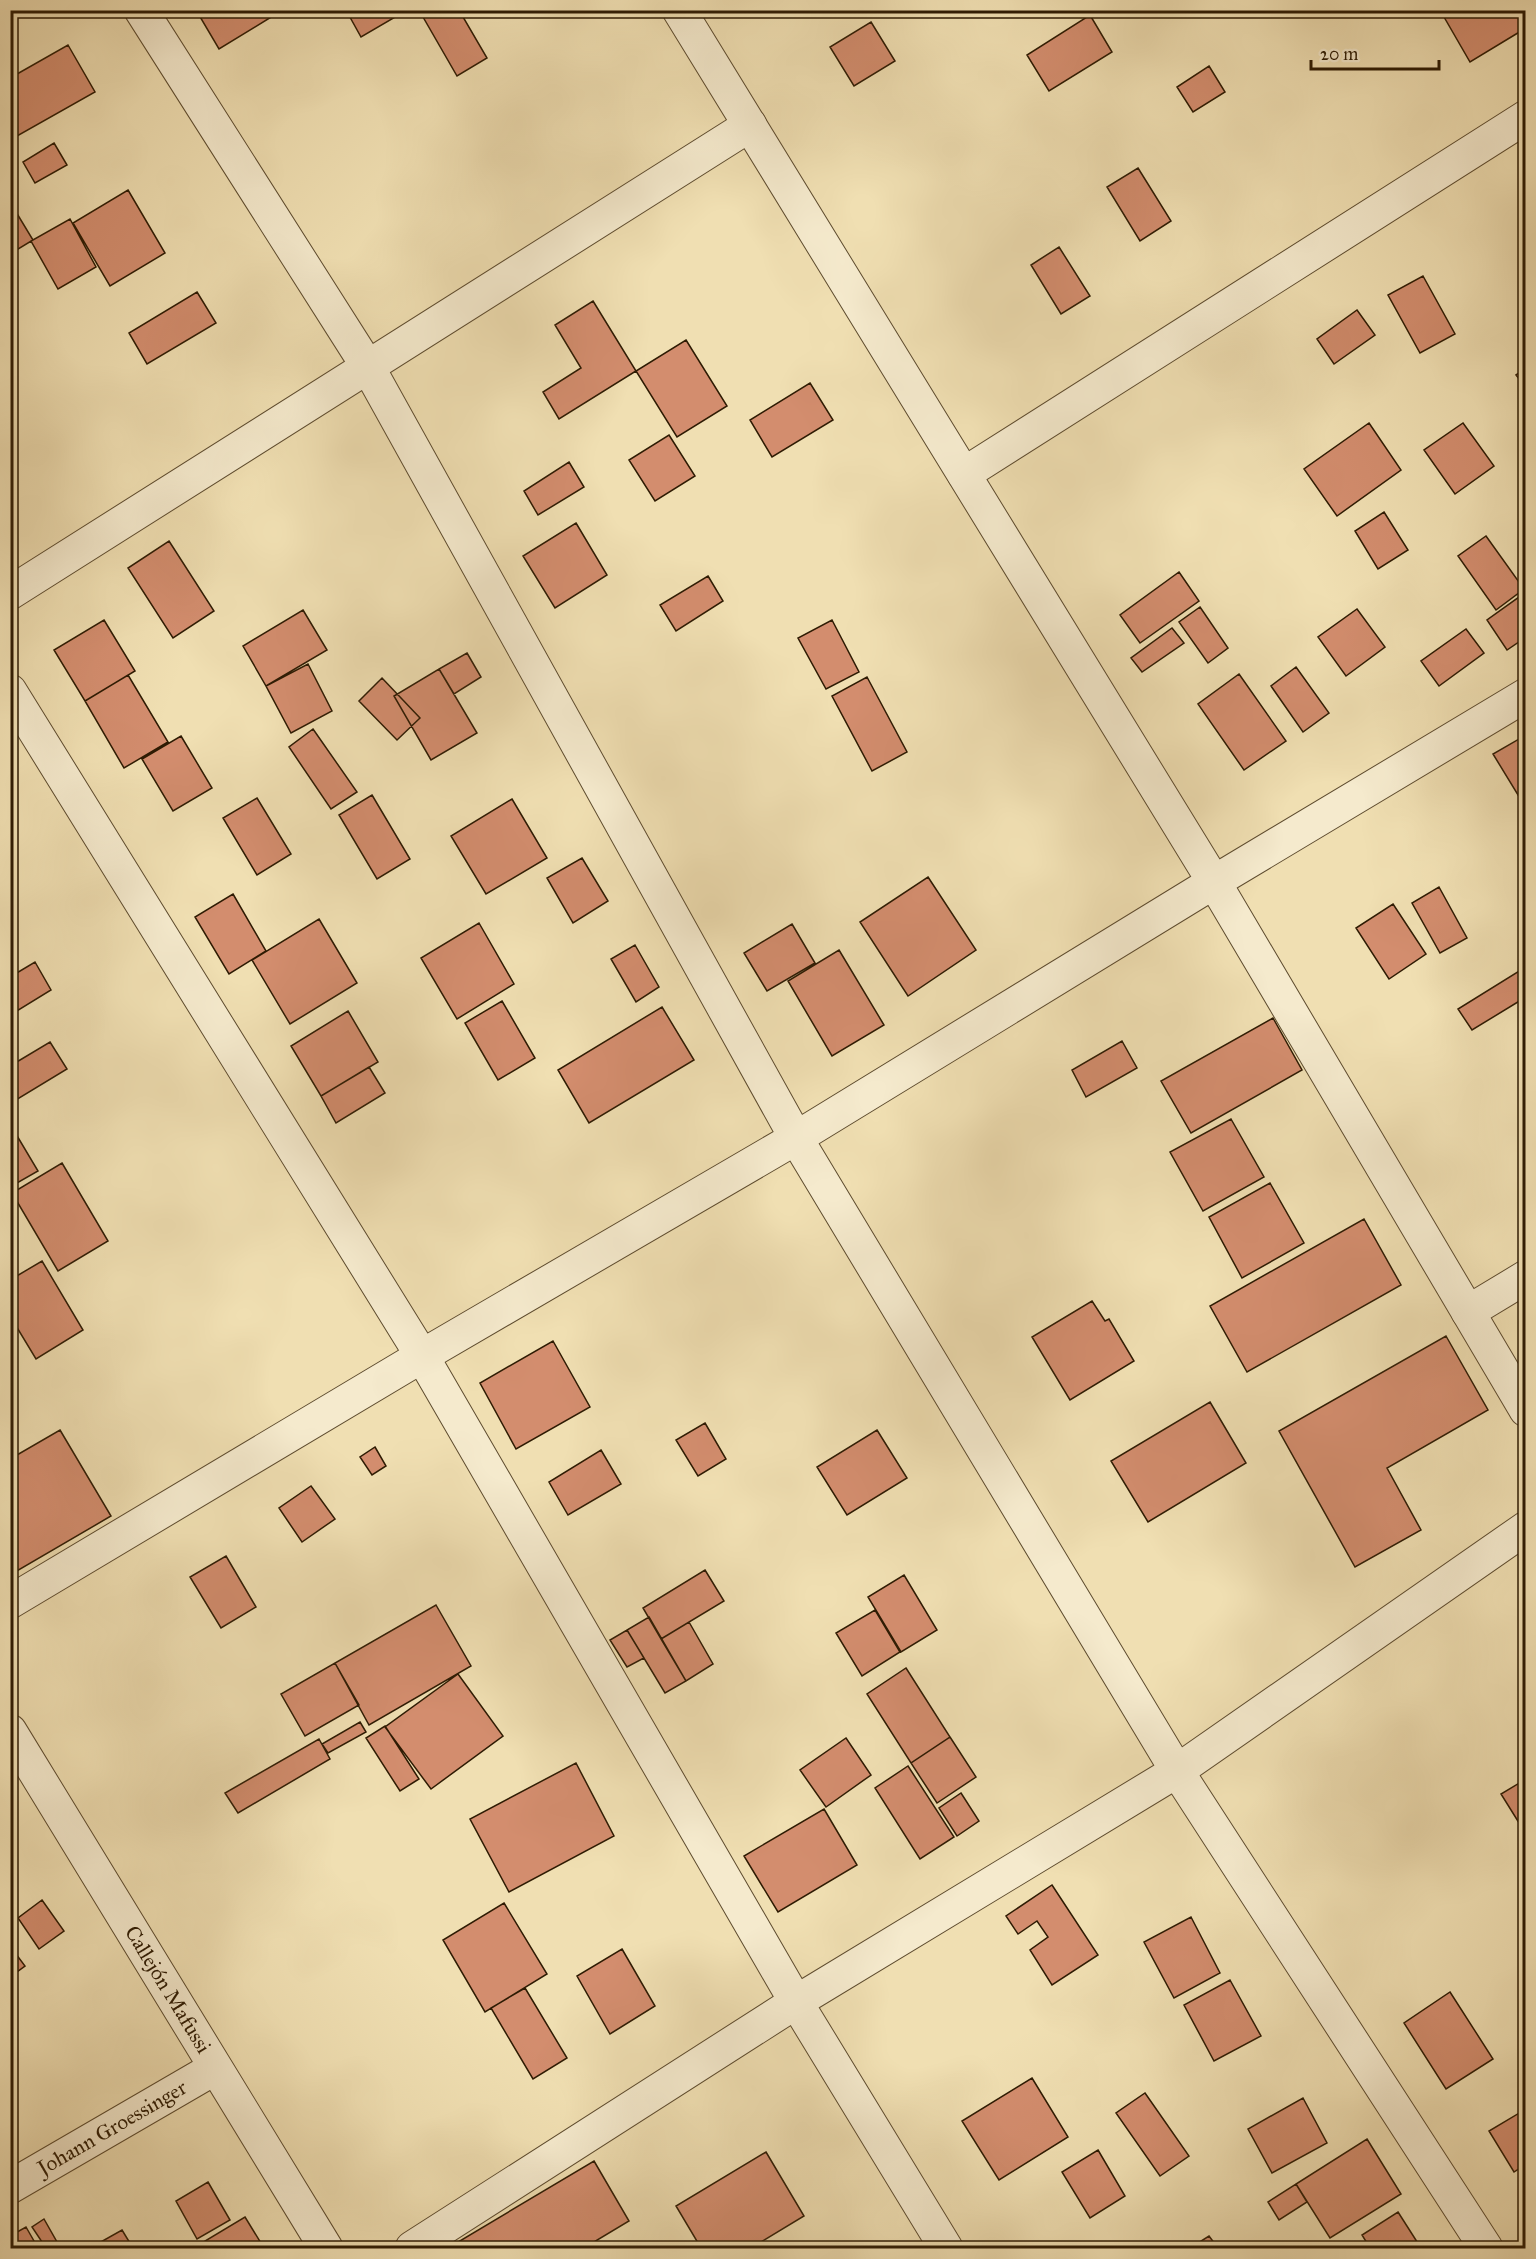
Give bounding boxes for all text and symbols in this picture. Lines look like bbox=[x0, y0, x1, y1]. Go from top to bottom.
scale bar bbox=[1311, 33, 1438, 71]
text: 20 m bbox=[1320, 43, 1358, 65]
street label: Callejón Mafussi bbox=[119, 1921, 217, 2058]
street label: Johann Groessinger bbox=[31, 2074, 191, 2182]

